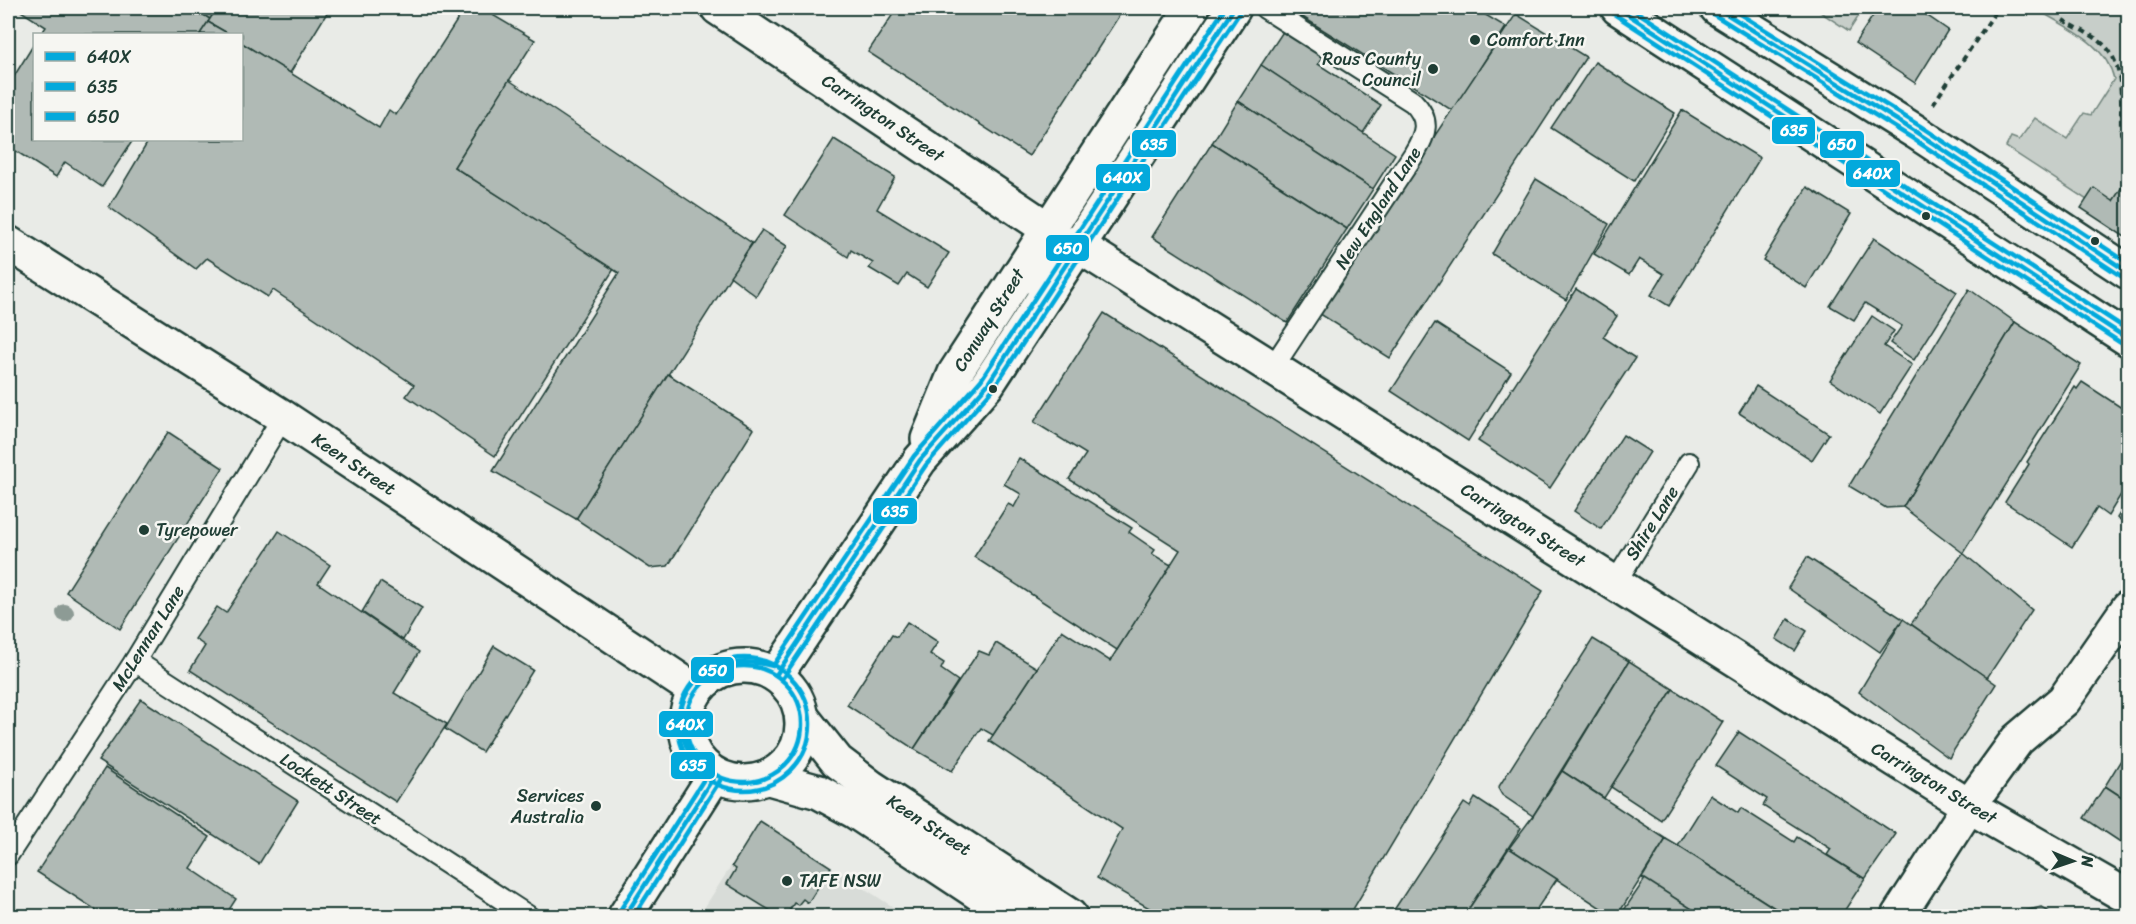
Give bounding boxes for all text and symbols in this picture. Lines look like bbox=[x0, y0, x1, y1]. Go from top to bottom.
place label: Comfort Inn bbox=[1487, 24, 1585, 56]
legend bbox=[33, 33, 243, 141]
marker: Comfort Inn bbox=[1468, 33, 1482, 47]
text: 640X bbox=[87, 41, 132, 73]
place label: Rous County Council bbox=[1322, 43, 1422, 96]
marker: Rous County Council bbox=[1426, 62, 1440, 76]
street label: Carrington Street bbox=[815, 65, 952, 171]
text: 635 bbox=[87, 71, 118, 103]
text: 650 bbox=[87, 101, 120, 133]
line badge: 635 bbox=[1771, 116, 1816, 145]
text: 635 bbox=[1779, 116, 1808, 145]
line badge: 635 bbox=[1131, 129, 1177, 158]
text: 635 bbox=[1139, 130, 1168, 159]
line badge: 650 bbox=[1819, 130, 1865, 159]
text: 650 bbox=[1827, 130, 1856, 159]
street label: New England Lane bbox=[1326, 140, 1430, 276]
line badge: 640X bbox=[1845, 159, 1901, 188]
text: 640X bbox=[1852, 159, 1893, 188]
line badge: 640X bbox=[1095, 163, 1151, 192]
text: 640X bbox=[1102, 163, 1143, 192]
unlabelled marker bbox=[1920, 210, 1932, 222]
line badge: 650 bbox=[1045, 234, 1090, 262]
text: 650 bbox=[1053, 234, 1082, 263]
unlabelled marker bbox=[2089, 235, 2101, 247]
street label: Conway Street bbox=[944, 261, 1034, 378]
unlabelled marker bbox=[987, 383, 999, 395]
street label: Keen Street bbox=[305, 424, 403, 504]
street label: Carrington Street bbox=[1454, 474, 1592, 577]
street label: Shire Lane bbox=[1616, 479, 1688, 567]
line badge: 635 bbox=[872, 497, 918, 525]
text: 635 bbox=[880, 497, 909, 526]
place label: Tyrepower bbox=[156, 514, 239, 546]
marker: Tyrepower bbox=[137, 523, 151, 537]
street label: McLennan Lane bbox=[103, 578, 193, 698]
line badge: 650 bbox=[690, 656, 735, 684]
text: 650 bbox=[698, 656, 727, 685]
line badge: 640X bbox=[658, 710, 714, 738]
text: 640X bbox=[665, 710, 706, 739]
street label: Carrington Street bbox=[1865, 733, 2004, 834]
street label: Lockett Street bbox=[273, 744, 389, 834]
line badge: 635 bbox=[670, 751, 716, 780]
text: 635 bbox=[678, 751, 707, 780]
place label: Services Australia bbox=[510, 780, 585, 833]
street label: Keen Street bbox=[880, 785, 978, 865]
marker: Services Australia bbox=[589, 799, 603, 813]
north arrow bbox=[2043, 831, 2103, 891]
text: N bbox=[2073, 854, 2102, 868]
place label: TAFE NSW bbox=[799, 865, 882, 897]
marker: TAFE NSW bbox=[780, 874, 794, 888]

